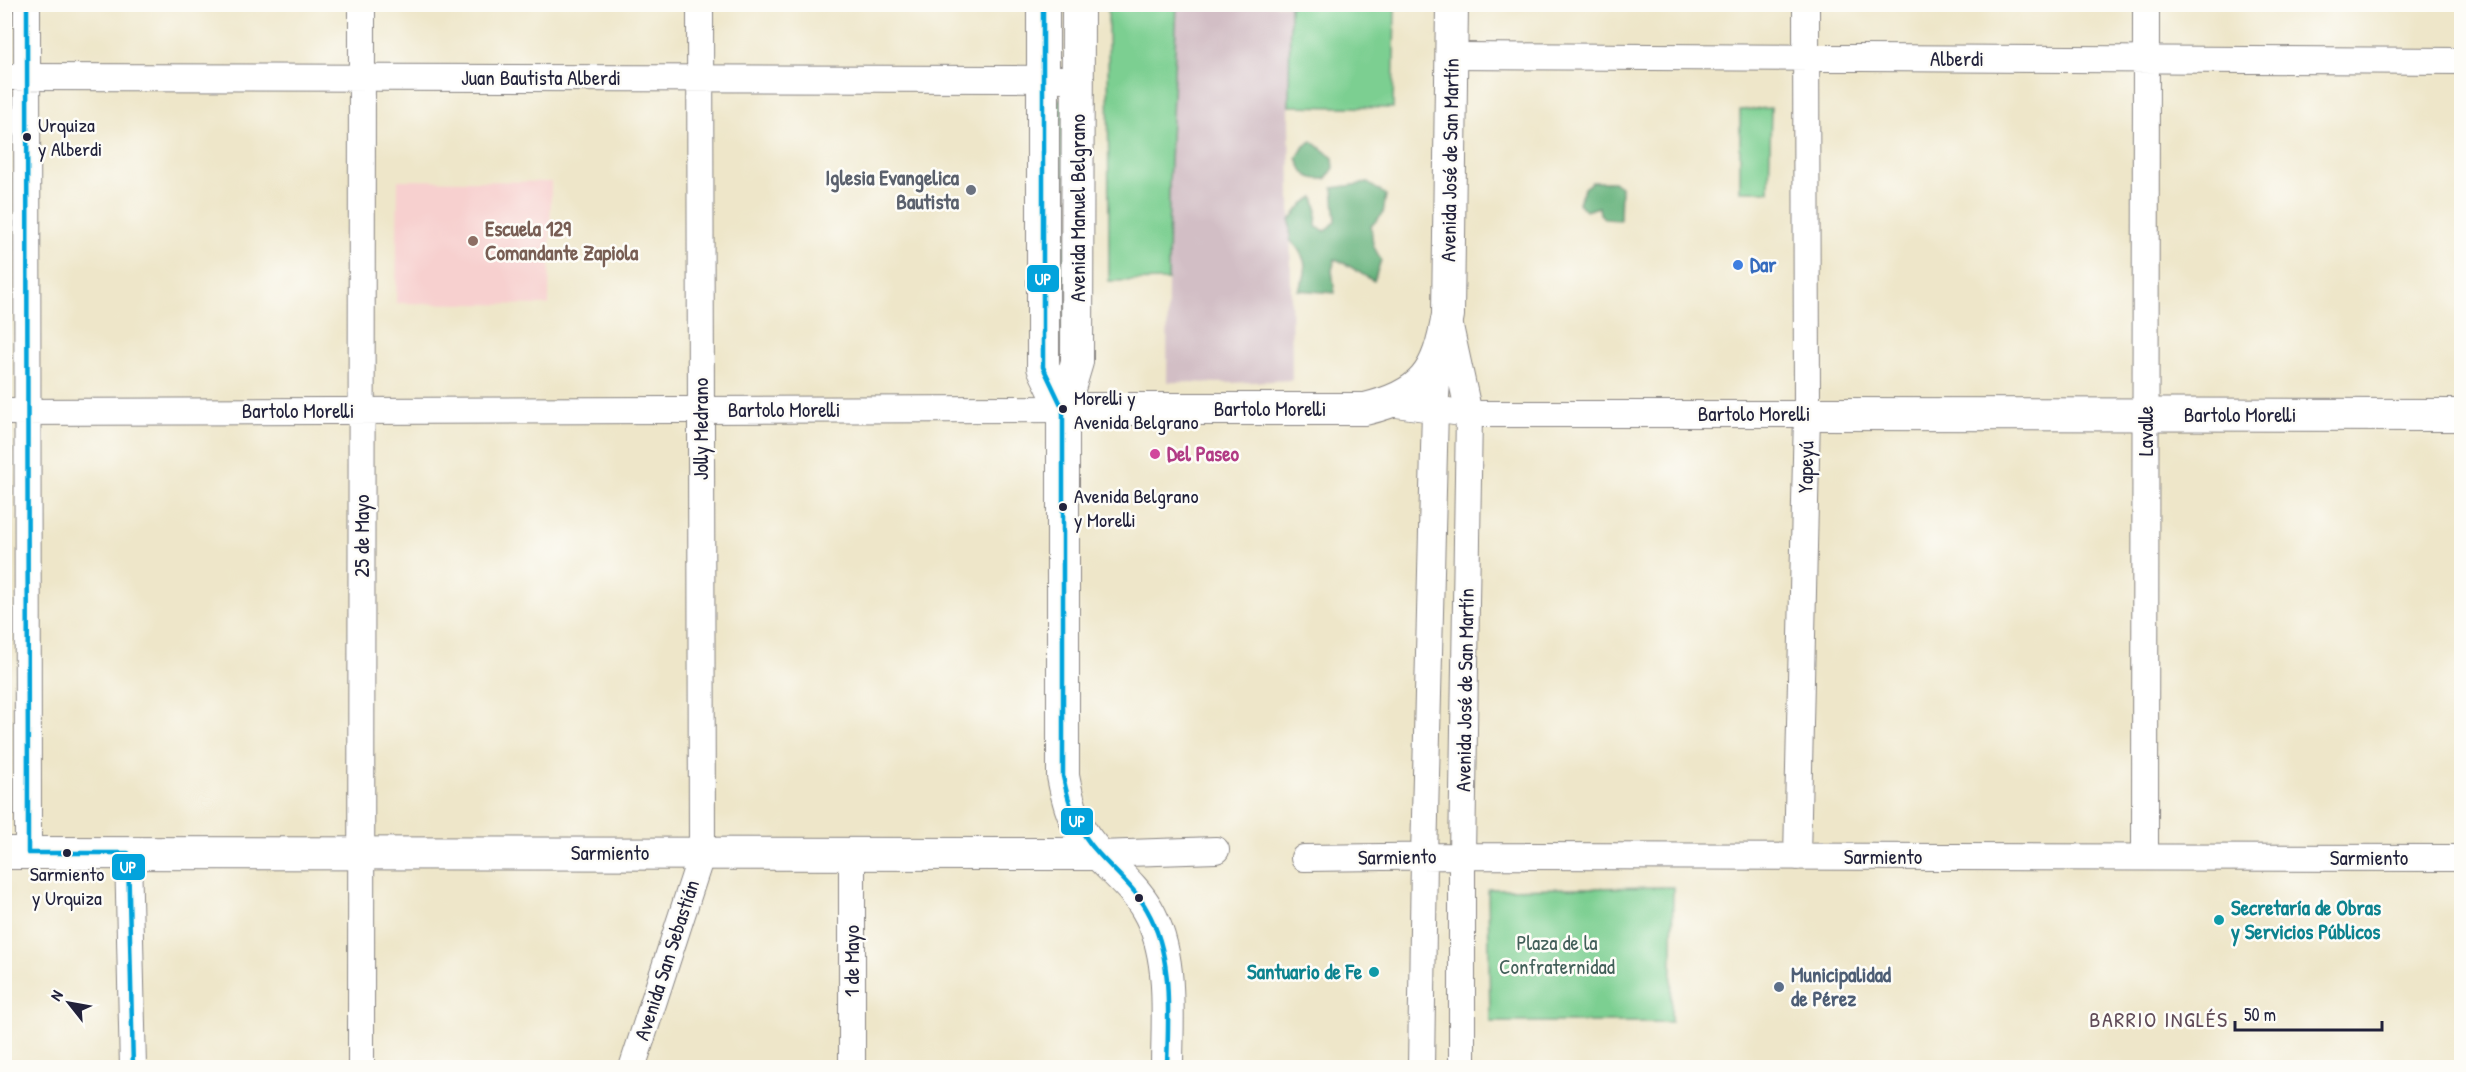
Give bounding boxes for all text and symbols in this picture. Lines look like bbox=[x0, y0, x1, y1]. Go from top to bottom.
street label: Alberdi bbox=[1930, 44, 1984, 73]
street label: Avenida José de San Martín bbox=[1433, 58, 1466, 262]
street label: Juan Bautista Alberdi bbox=[461, 63, 621, 92]
place label: Urquiza y Alberdi bbox=[38, 111, 102, 162]
street label: Avenida Manuel Belgrano bbox=[1063, 114, 1092, 302]
marker: Urquiza y Alberdi bbox=[21, 131, 33, 143]
place label: Iglesia Evangelica Bautista bbox=[825, 163, 960, 216]
marker: Iglesia Evangelica Bautista bbox=[964, 183, 978, 197]
place label: Escuela 129 Comandante Zapiola bbox=[485, 214, 639, 268]
marker: Escuela 129 Comandante Zapiola bbox=[466, 234, 480, 248]
place label: Dar bbox=[1750, 250, 1777, 279]
marker: Dar bbox=[1731, 258, 1745, 272]
line badge: UP bbox=[1026, 264, 1060, 293]
text: UP bbox=[1035, 268, 1052, 290]
street label: Jolly Medrano bbox=[686, 378, 715, 480]
place label: Morelli y Avenida Belgrano bbox=[1074, 384, 1198, 435]
street label: Bartolo Morelli bbox=[1214, 394, 1326, 423]
street label: Bartolo Morelli bbox=[728, 395, 840, 424]
street label: Bartolo Morelli bbox=[242, 396, 354, 425]
street label: Bartolo Morelli bbox=[1698, 399, 1810, 428]
street label: Bartolo Morelli bbox=[2184, 400, 2296, 429]
marker: Morelli y Avenida Belgrano bbox=[1057, 403, 1069, 415]
street label: Lavalle bbox=[2131, 406, 2160, 456]
place label: Del Paseo bbox=[1167, 439, 1240, 468]
street label: Yapeyú bbox=[1791, 440, 1820, 493]
marker: Del Paseo bbox=[1148, 447, 1162, 461]
place label: Avenida Belgrano y Morelli bbox=[1074, 482, 1198, 533]
street label: 25 de Mayo bbox=[347, 495, 376, 578]
marker: Avenida Belgrano y Morelli bbox=[1057, 501, 1069, 513]
street label: Avenida José de San Martín bbox=[1448, 588, 1481, 792]
line badge: UP bbox=[1060, 807, 1094, 836]
text: UP bbox=[1069, 810, 1086, 832]
street label: Sarmiento bbox=[571, 838, 649, 867]
street label: Sarmiento bbox=[1358, 841, 1436, 872]
street label: Sarmiento bbox=[1844, 842, 1922, 871]
street label: Sarmiento bbox=[2330, 843, 2408, 872]
marker: Sarmiento y Urquiza bbox=[61, 847, 73, 859]
line badge: UP bbox=[111, 853, 146, 881]
text: UP bbox=[120, 856, 137, 878]
place label: Sarmiento y Urquiza bbox=[30, 860, 104, 911]
street label: Avenida San Sebastián bbox=[627, 876, 706, 1044]
unlabelled marker bbox=[1133, 892, 1145, 904]
place label: Secretaría de Obras y Servicios Públicos bbox=[2230, 893, 2381, 947]
marker: Secretaría de Obras y Servicios Públicos bbox=[2212, 913, 2226, 927]
street label: 1 de Mayo bbox=[837, 925, 866, 997]
park label: Plaza de la Confraternidad bbox=[1499, 928, 1615, 981]
place label: Santuario de Fe bbox=[1247, 957, 1363, 986]
place label: Municipalidad de Pérez bbox=[1791, 960, 1892, 1013]
marker: Santuario de Fe bbox=[1367, 965, 1381, 979]
north arrow bbox=[39, 973, 99, 1033]
marker: Municipalidad de Pérez bbox=[1772, 980, 1786, 994]
text: N bbox=[45, 986, 68, 1005]
scale bar bbox=[2235, 994, 2382, 1032]
text: 50 m bbox=[2244, 1002, 2276, 1027]
district label: BARRIO INGLÉS bbox=[2089, 1004, 2229, 1034]

